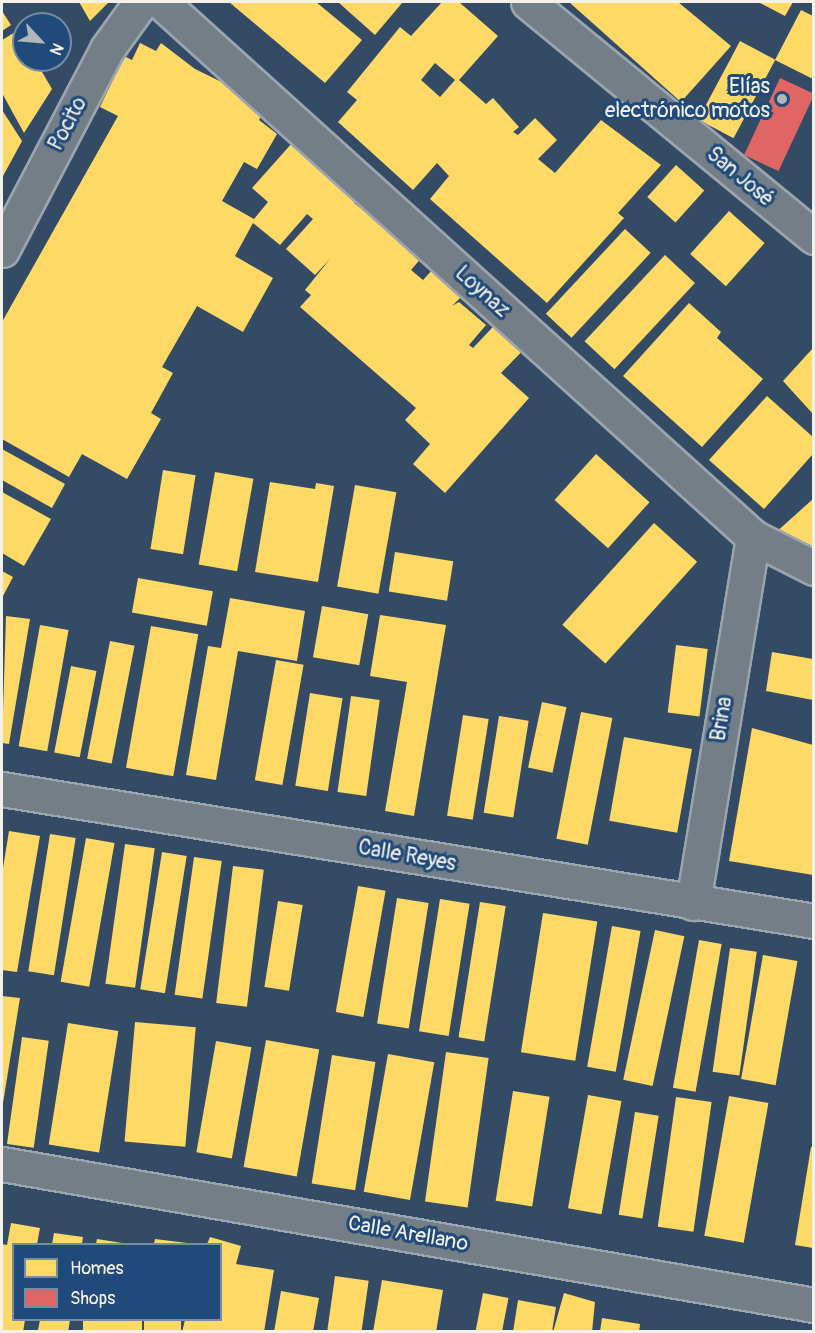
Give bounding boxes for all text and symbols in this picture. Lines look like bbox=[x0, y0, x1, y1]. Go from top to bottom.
north arrow bbox=[12, 12, 72, 72]
text: N bbox=[45, 40, 68, 58]
place label: Elías electrónico motos bbox=[605, 74, 770, 124]
marker: Elías electrónico motos bbox=[775, 92, 789, 106]
street label: Pocito bbox=[43, 93, 93, 155]
street label: San José bbox=[701, 142, 779, 212]
street label: Loynaz bbox=[450, 261, 514, 323]
street label: Brina bbox=[706, 695, 738, 743]
street label: Calle Reyes bbox=[356, 835, 458, 877]
street label: Calle Arellano bbox=[346, 1211, 470, 1257]
legend bbox=[12, 1243, 222, 1321]
text: Homes bbox=[70, 1257, 123, 1280]
text: Shops bbox=[70, 1287, 115, 1310]

